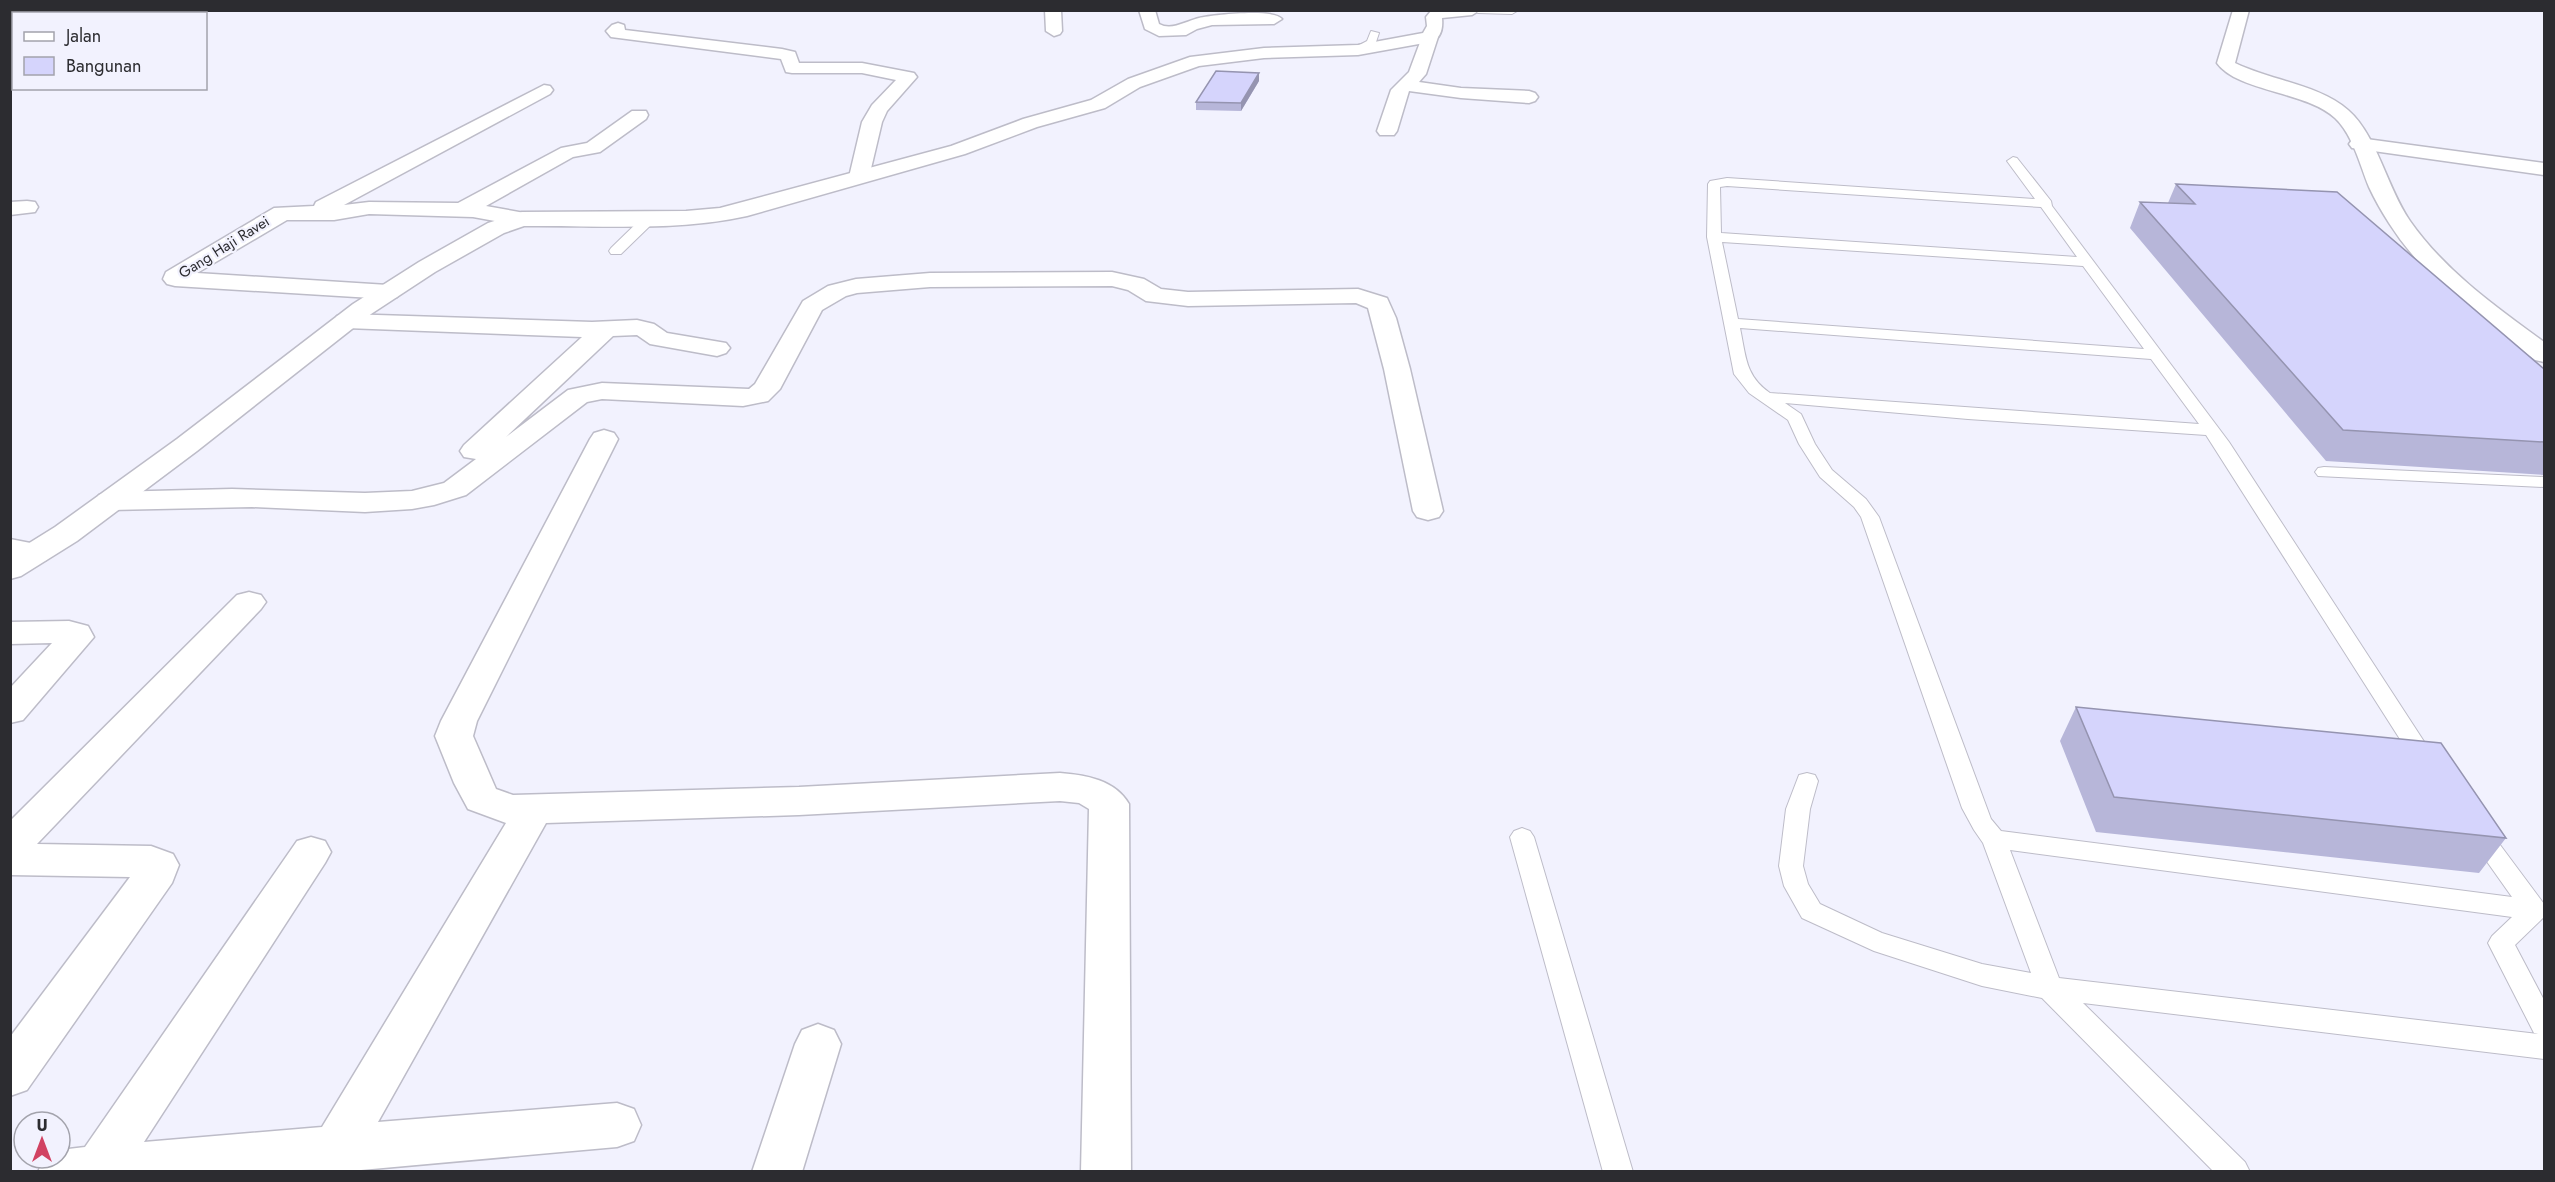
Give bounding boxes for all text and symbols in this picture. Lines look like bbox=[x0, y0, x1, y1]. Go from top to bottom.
legend bbox=[12, 12, 207, 90]
text: Jalan bbox=[64, 23, 101, 49]
text: Bangunan bbox=[66, 53, 141, 79]
street label: Gang Haji Ravei bbox=[174, 210, 274, 284]
north arrow bbox=[12, 1110, 72, 1170]
text: U bbox=[36, 1114, 48, 1137]

